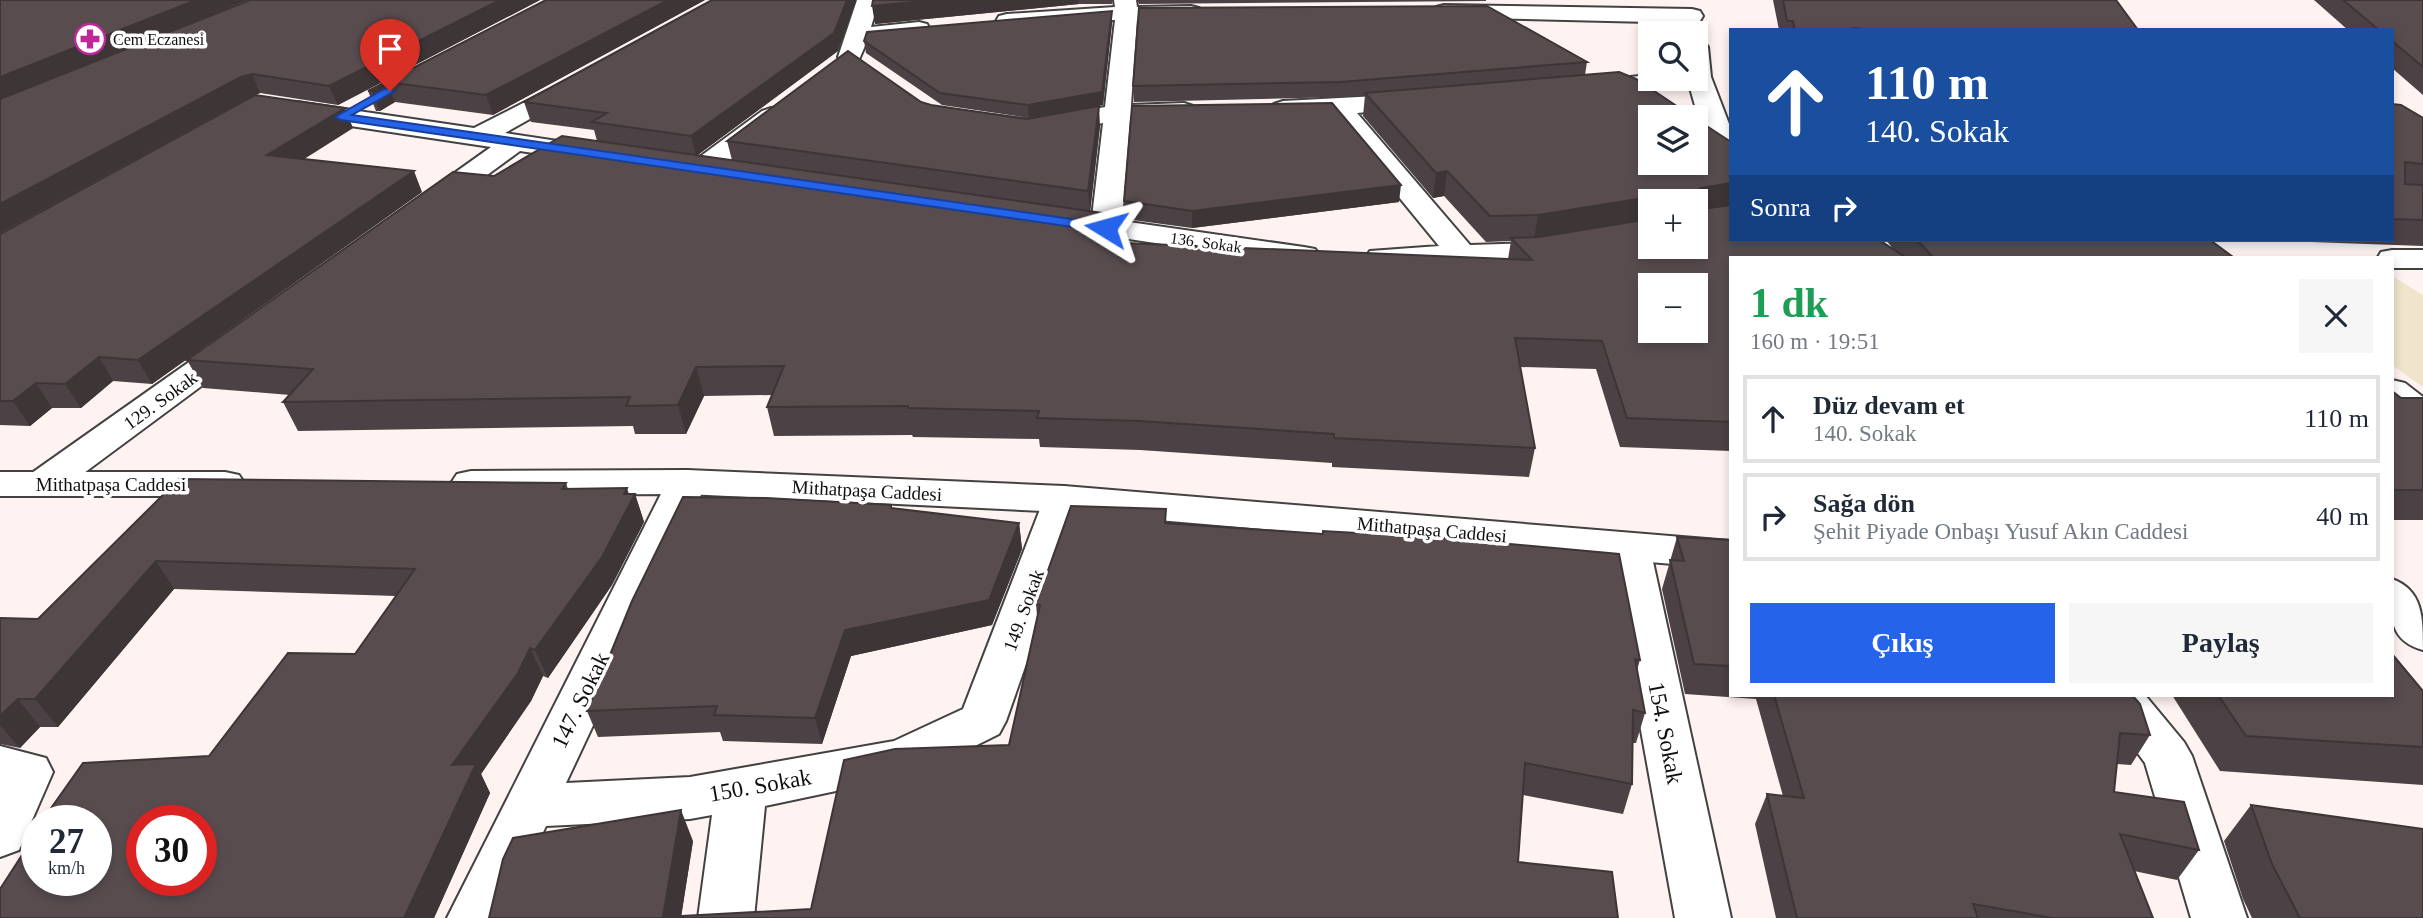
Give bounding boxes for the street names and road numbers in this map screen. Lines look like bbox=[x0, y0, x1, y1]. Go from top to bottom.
street label: 136. Sokak bbox=[1169, 229, 1243, 256]
street label: 129. Sokak bbox=[120, 366, 201, 434]
street label: Mithatpaşa Caddesi bbox=[36, 474, 186, 495]
street label: Mithatpaşa Caddesi bbox=[791, 476, 943, 505]
street label: Mithatpaşa Caddesi bbox=[1356, 512, 1508, 547]
street label: 149. Sokak bbox=[999, 566, 1048, 654]
street label: 147. Sokak bbox=[547, 648, 615, 752]
street label: 154. Sokak bbox=[1643, 680, 1688, 787]
street label: 150. Sokak bbox=[707, 764, 814, 807]

